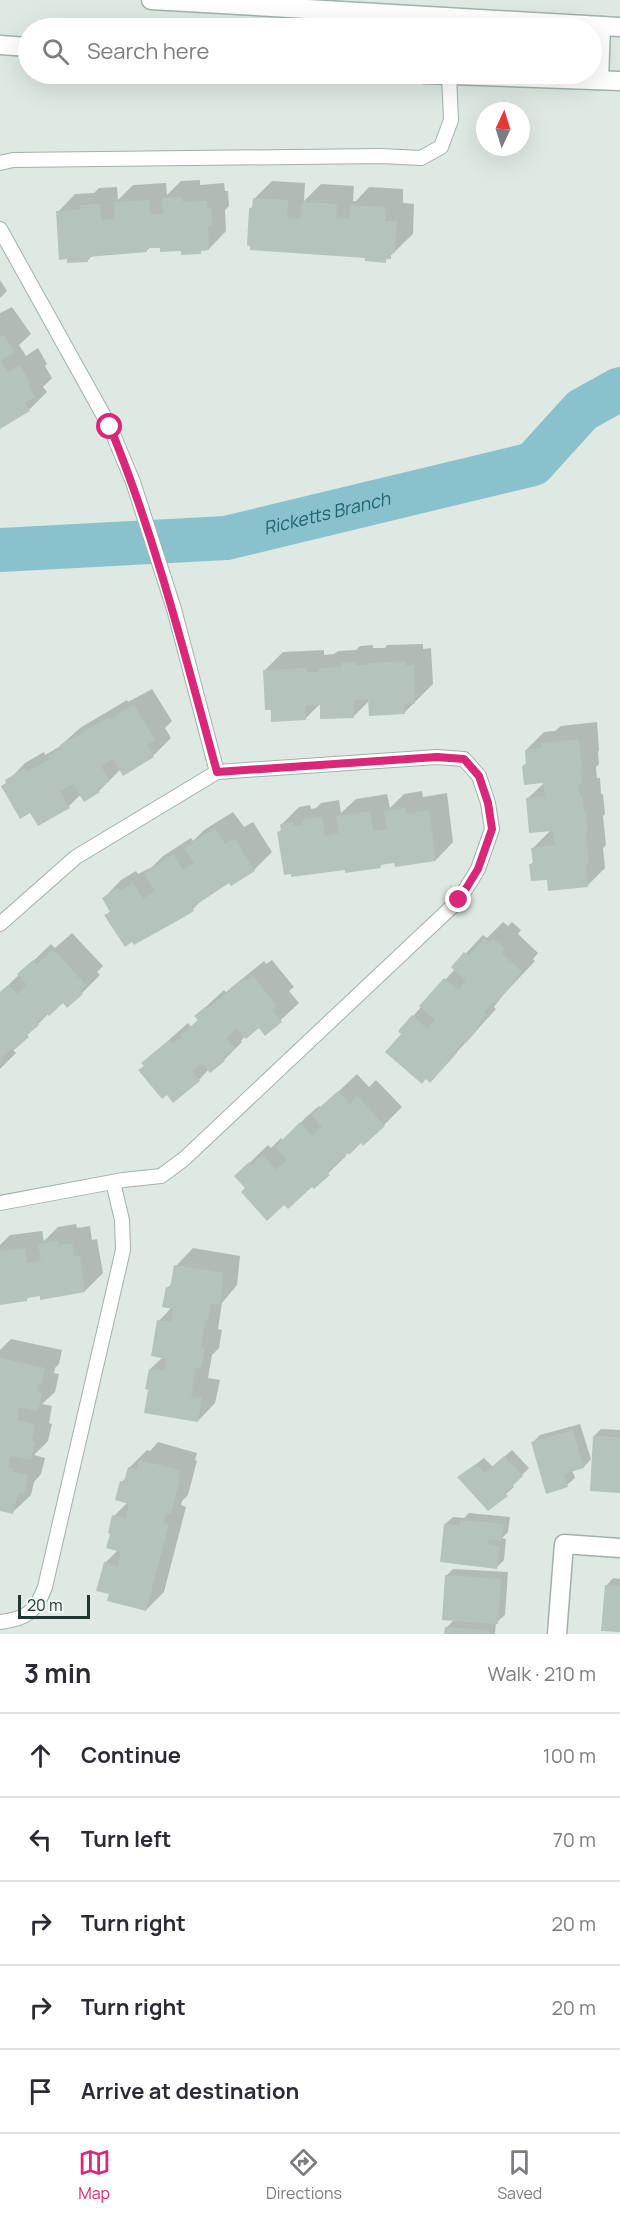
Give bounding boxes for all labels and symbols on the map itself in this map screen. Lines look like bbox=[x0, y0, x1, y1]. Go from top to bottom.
north arrow bbox=[476, 102, 530, 156]
route start bbox=[96, 413, 122, 439]
water label: Ricketts Branch bbox=[261, 486, 394, 540]
route end bbox=[445, 886, 471, 912]
scale bar bbox=[18, 1592, 90, 1620]

